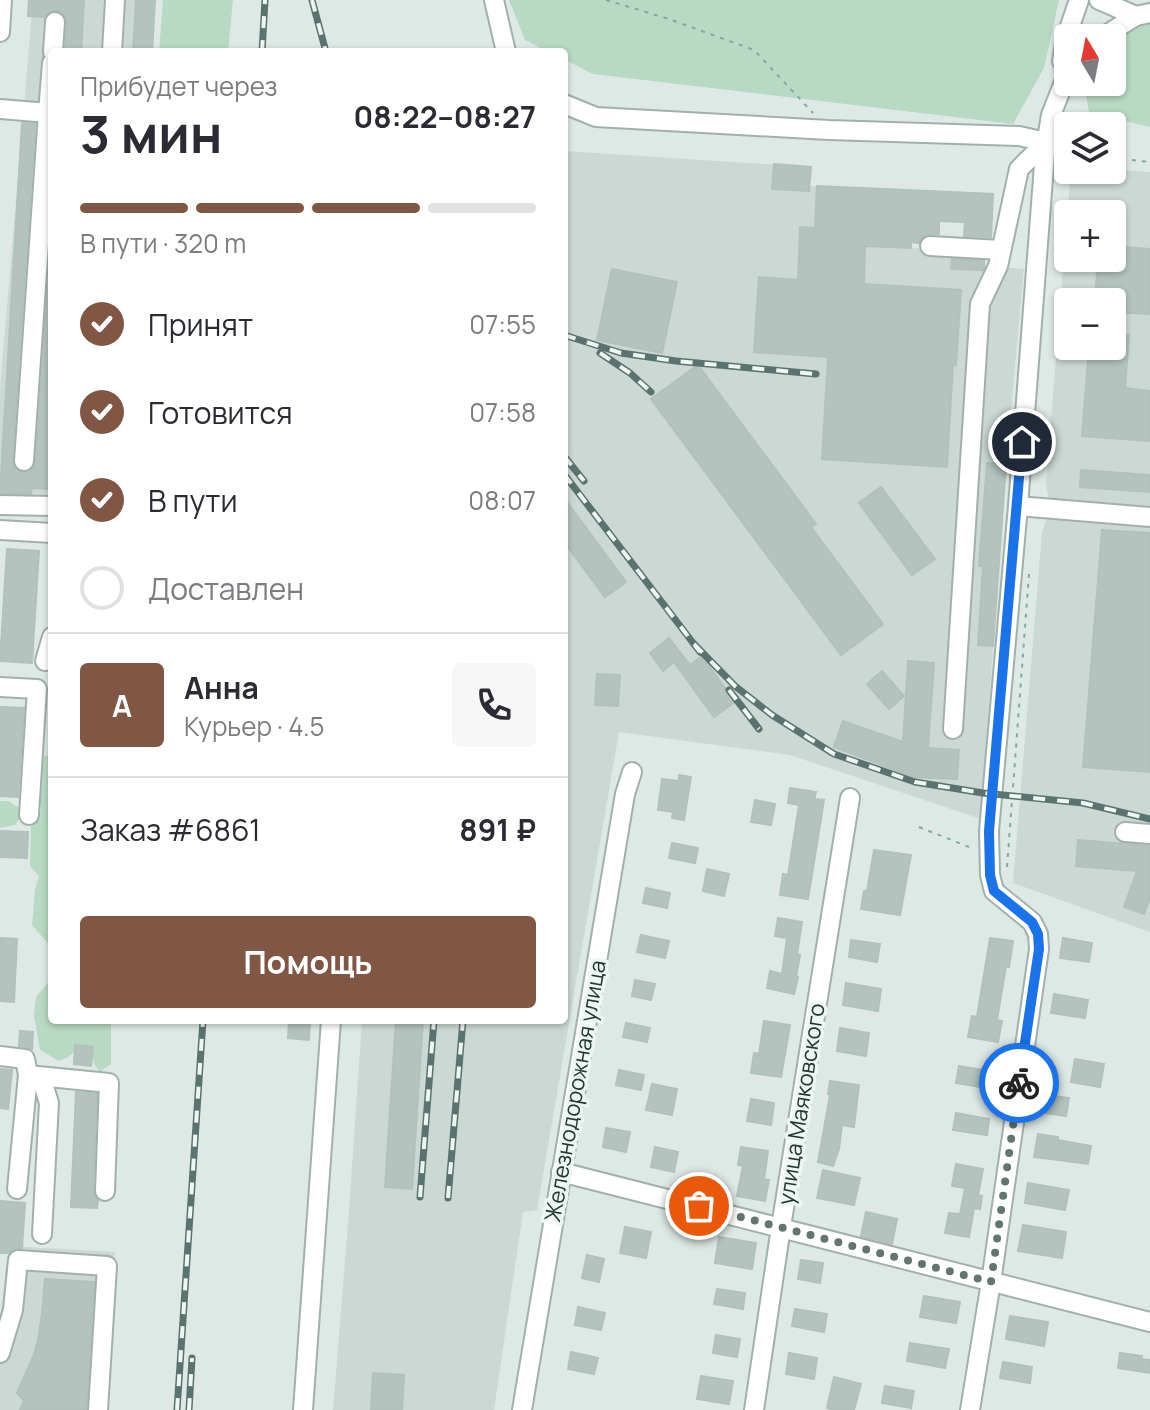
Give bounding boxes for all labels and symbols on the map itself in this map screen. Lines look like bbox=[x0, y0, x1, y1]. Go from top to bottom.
north arrow bbox=[1054, 24, 1126, 96]
pin bbox=[988, 408, 1056, 476]
street label: Железнодорожная улица bbox=[537, 958, 613, 1224]
street label: улица Маяковского bbox=[770, 1001, 832, 1207]
courier bbox=[979, 1043, 1059, 1123]
pin bbox=[665, 1172, 733, 1240]

